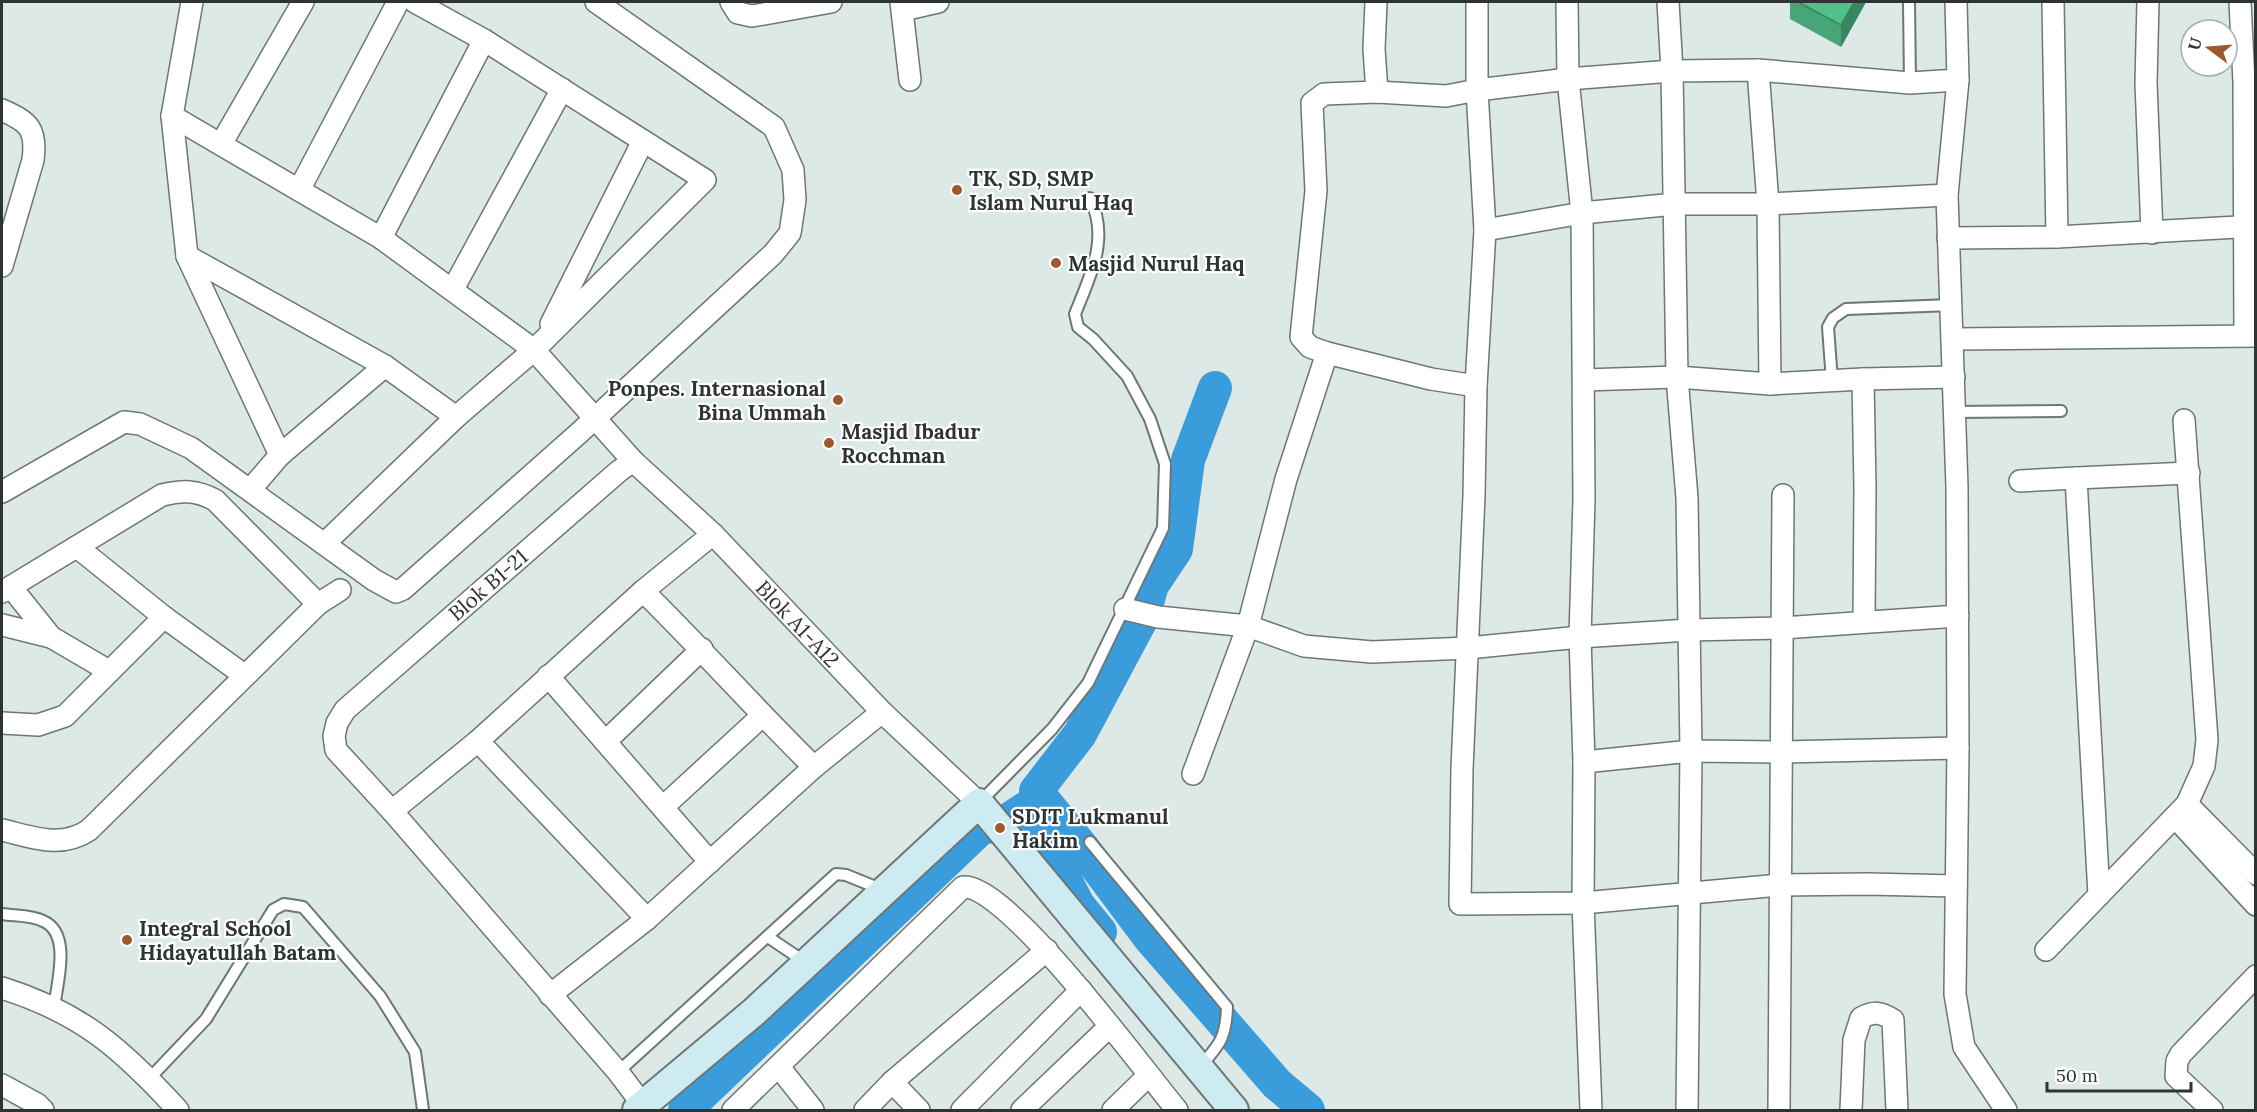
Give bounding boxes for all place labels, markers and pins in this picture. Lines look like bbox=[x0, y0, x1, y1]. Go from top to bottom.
place label: TK, SD, SMP Islam Nurul Haq bbox=[969, 165, 1134, 216]
marker: TK, SD, SMP Islam Nurul Haq bbox=[950, 183, 964, 197]
place label: Masjid Nurul Haq bbox=[1068, 250, 1245, 277]
marker: Masjid Nurul Haq bbox=[1049, 256, 1063, 270]
place label: Ponpes. Internasional Bina Ummah bbox=[608, 375, 826, 426]
marker: Ponpes. Internasional Bina Ummah bbox=[831, 393, 845, 407]
place label: Masjid Ibadur Rocchman bbox=[841, 418, 980, 469]
marker: Masjid Ibadur Rocchman bbox=[822, 436, 836, 450]
place label: SDIT Lukmanul Hakim bbox=[1012, 803, 1169, 854]
marker: SDIT Lukmanul Hakim bbox=[993, 821, 1007, 835]
place label: Integral School Hidayatullah Batam bbox=[139, 915, 336, 966]
marker: Integral School Hidayatullah Batam bbox=[120, 933, 134, 947]

